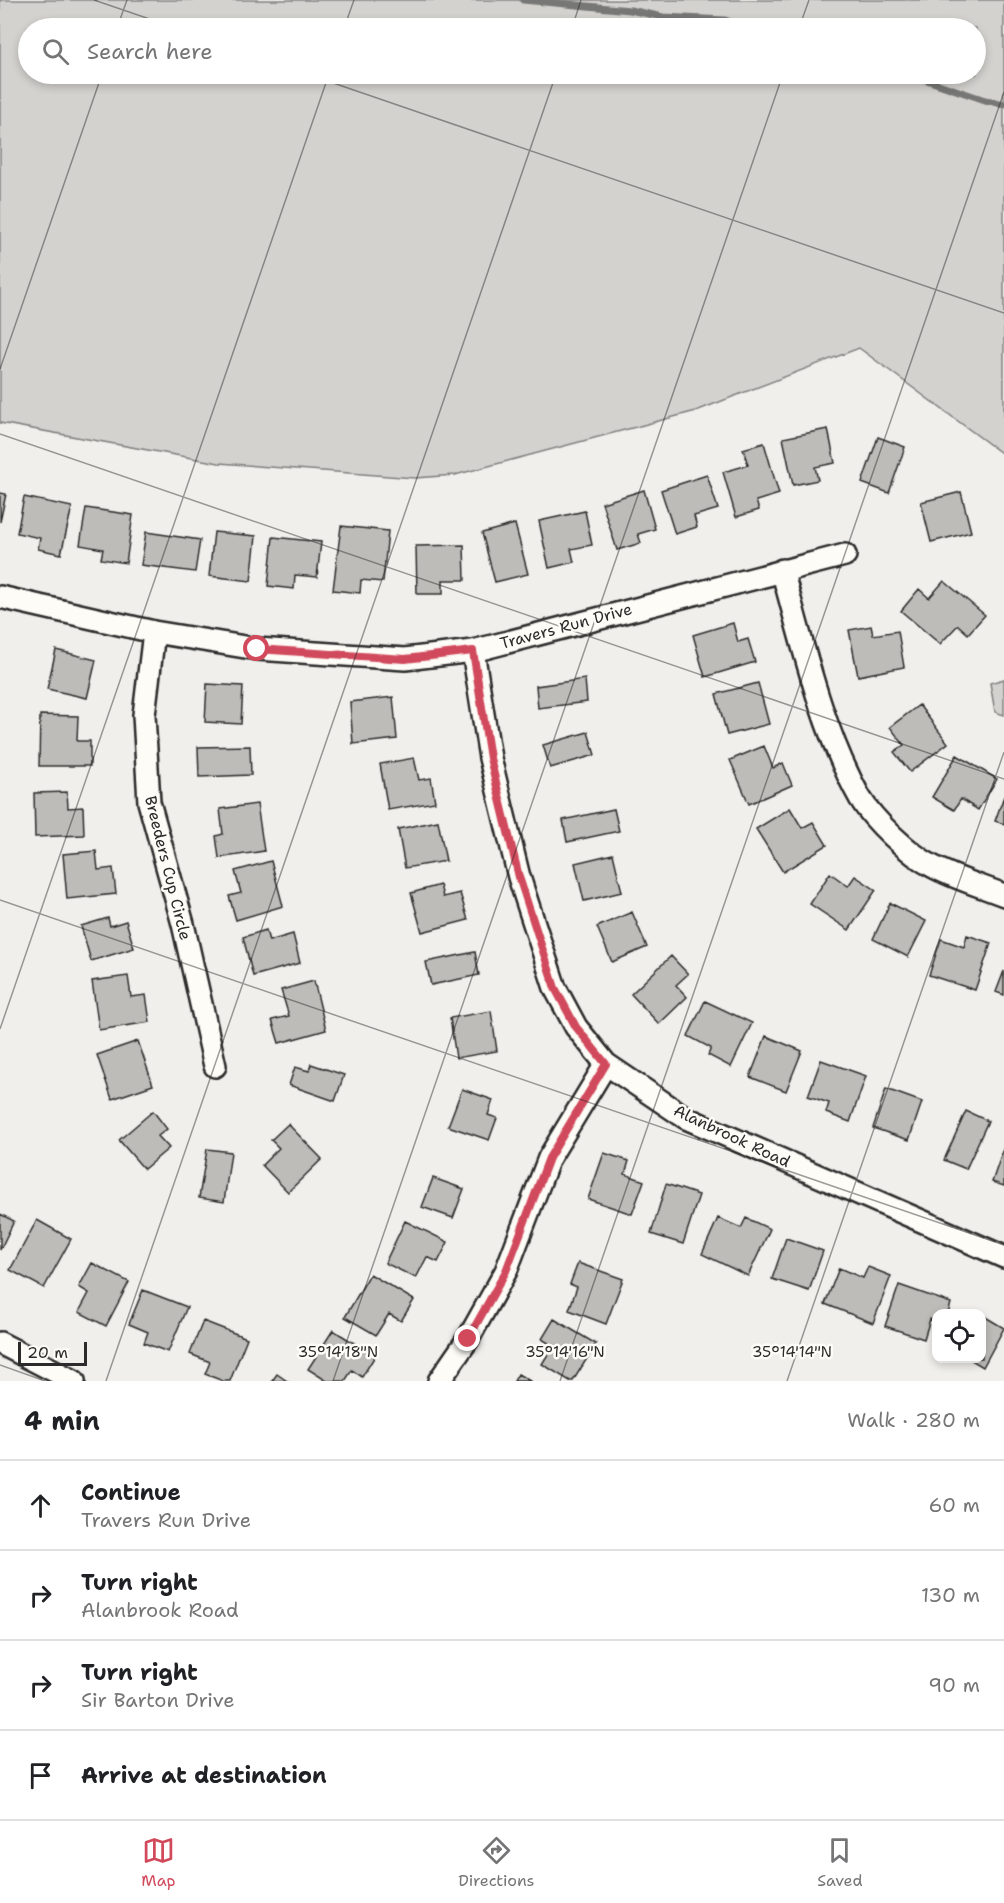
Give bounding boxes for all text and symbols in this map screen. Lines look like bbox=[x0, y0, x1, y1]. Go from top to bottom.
search box bbox=[18, 18, 986, 84]
icon: search bbox=[39, 35, 72, 68]
text: Search here bbox=[87, 37, 213, 66]
street label: Travers Run Drive bbox=[498, 598, 634, 654]
route start bbox=[243, 635, 269, 661]
street label: Breeders Cup Circle bbox=[140, 794, 196, 942]
street label: Alanbrook Road bbox=[670, 1100, 794, 1172]
map controls bbox=[932, 1309, 986, 1363]
button: locate bbox=[932, 1309, 986, 1363]
route end bbox=[454, 1325, 480, 1351]
scale bar bbox=[18, 1339, 87, 1366]
text: 20 m bbox=[27, 1342, 68, 1363]
text: 35°14'18"N bbox=[298, 1342, 378, 1362]
text: 35°14'16"N bbox=[525, 1342, 605, 1362]
text: 35°14'14"N bbox=[752, 1342, 832, 1362]
text: 4 min bbox=[24, 1403, 100, 1438]
text: Walk · 280 m bbox=[847, 1407, 980, 1433]
text: Continue bbox=[81, 1478, 181, 1507]
icon: ahead bbox=[24, 1489, 57, 1522]
text: 60 m bbox=[928, 1492, 980, 1518]
text: Travers Run Drive bbox=[81, 1507, 251, 1533]
text: Turn right bbox=[81, 1568, 198, 1597]
icon: right bbox=[24, 1579, 57, 1612]
text: 130 m bbox=[921, 1582, 980, 1608]
text: Alanbrook Road bbox=[81, 1597, 239, 1623]
text: Turn right bbox=[81, 1658, 198, 1687]
icon: right bbox=[24, 1669, 57, 1702]
text: 90 m bbox=[928, 1672, 980, 1698]
text: Sir Barton Drive bbox=[81, 1687, 235, 1713]
icon: arrive bbox=[24, 1759, 57, 1792]
text: Arrive at destination bbox=[81, 1761, 327, 1790]
tab: Map bbox=[141, 1834, 176, 1891]
tab: Directions bbox=[458, 1834, 535, 1891]
tab: Saved bbox=[817, 1834, 863, 1891]

